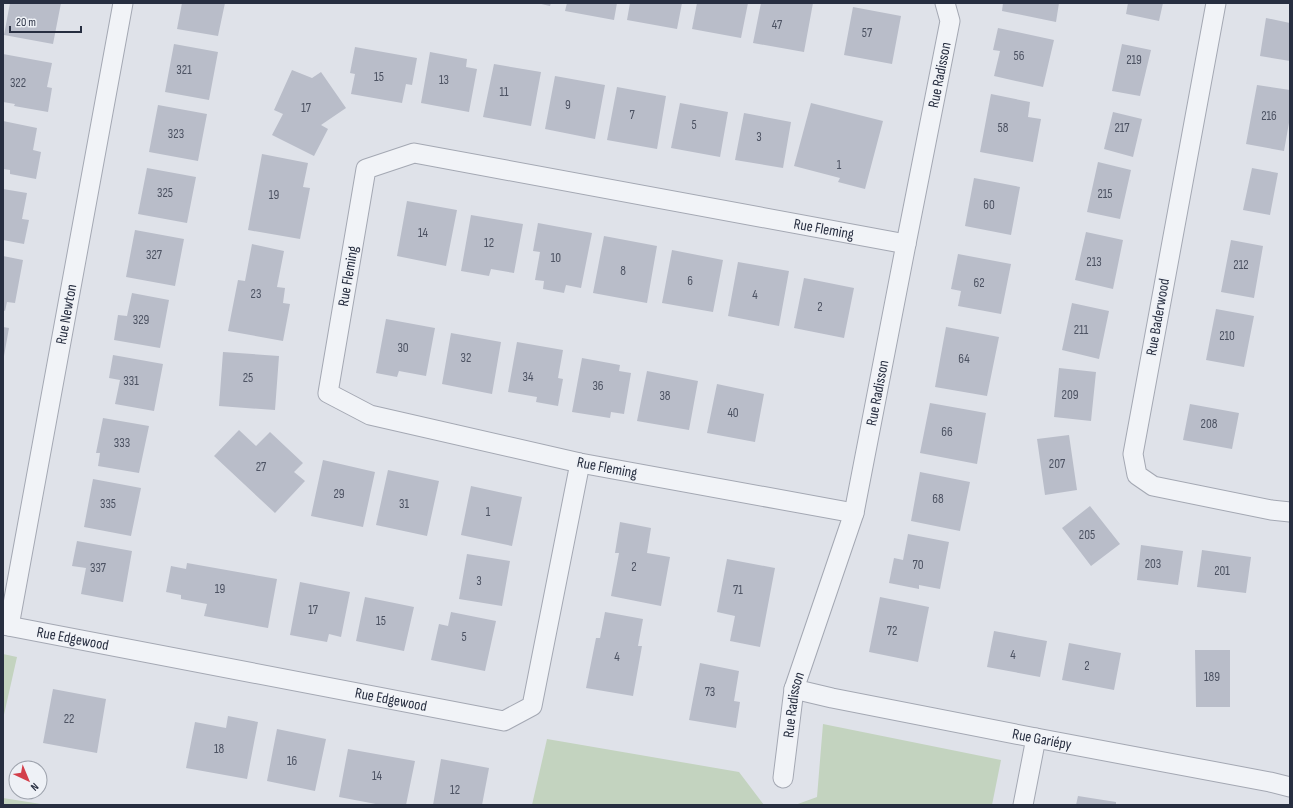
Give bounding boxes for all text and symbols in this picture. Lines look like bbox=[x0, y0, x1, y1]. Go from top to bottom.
scale bar bbox=[10, 8, 81, 34]
text: 20 m bbox=[16, 15, 36, 30]
house number: 47 bbox=[772, 17, 783, 33]
house number: 57 bbox=[862, 25, 873, 41]
street label: Rue Radisson bbox=[924, 40, 955, 109]
house number: 56 bbox=[1014, 48, 1025, 64]
house number: 219 bbox=[1126, 52, 1142, 68]
house number: 321 bbox=[176, 62, 192, 78]
house number: 15 bbox=[374, 69, 384, 85]
house number: 13 bbox=[439, 72, 449, 88]
house number: 322 bbox=[10, 75, 26, 91]
house number: 11 bbox=[499, 84, 509, 100]
house number: 9 bbox=[565, 97, 571, 113]
house number: 17 bbox=[301, 100, 312, 116]
house number: 7 bbox=[629, 107, 635, 123]
house number: 216 bbox=[1261, 108, 1277, 124]
house number: 5 bbox=[691, 117, 697, 133]
house number: 58 bbox=[998, 120, 1009, 136]
house number: 217 bbox=[1114, 120, 1130, 136]
house number: 323 bbox=[168, 126, 184, 142]
house number: 3 bbox=[756, 129, 762, 145]
house number: 1 bbox=[837, 157, 842, 173]
house number: 325 bbox=[157, 185, 173, 201]
house number: 215 bbox=[1097, 186, 1113, 202]
house number: 19 bbox=[269, 187, 279, 203]
house number: 60 bbox=[983, 197, 995, 213]
street label: Rue Fleming bbox=[792, 214, 856, 244]
house number: 14 bbox=[418, 225, 429, 241]
house number: 12 bbox=[484, 235, 494, 251]
street label: Rue Fleming bbox=[333, 244, 362, 308]
house number: 327 bbox=[146, 247, 163, 263]
house number: 10 bbox=[551, 250, 561, 266]
house number: 213 bbox=[1086, 254, 1102, 270]
house number: 212 bbox=[1233, 257, 1249, 273]
house number: 8 bbox=[620, 263, 626, 279]
house number: 6 bbox=[687, 273, 693, 289]
house number: 62 bbox=[973, 275, 985, 291]
street label: Rue Baderwood bbox=[1142, 277, 1174, 357]
street label: Rue Newton bbox=[51, 283, 81, 346]
house number: 23 bbox=[251, 286, 261, 302]
house number: 4 bbox=[752, 287, 758, 303]
house number: 2 bbox=[817, 299, 823, 315]
house number: 329 bbox=[133, 312, 150, 328]
house number: 211 bbox=[1074, 322, 1089, 338]
house number: 210 bbox=[1219, 328, 1235, 344]
house number: 30 bbox=[397, 340, 409, 356]
house number: 32 bbox=[461, 350, 471, 366]
house number: 64 bbox=[958, 351, 970, 367]
street label: Rue Radisson bbox=[862, 358, 893, 427]
house number: 34 bbox=[523, 369, 534, 385]
house number: 25 bbox=[243, 370, 253, 386]
house number: 331 bbox=[123, 373, 139, 389]
house number: 36 bbox=[592, 378, 604, 394]
house number: 209 bbox=[1062, 387, 1079, 403]
house number: 38 bbox=[659, 388, 671, 404]
house number: 40 bbox=[727, 405, 739, 421]
house number: 208 bbox=[1201, 416, 1218, 432]
house number: 66 bbox=[941, 424, 953, 440]
house number: 333 bbox=[114, 435, 130, 451]
street label: Rue Fleming bbox=[575, 453, 639, 483]
house number: 207 bbox=[1049, 456, 1066, 472]
house number: 27 bbox=[256, 459, 267, 475]
house number: 29 bbox=[333, 486, 345, 502]
house number: 68 bbox=[932, 491, 944, 507]
house number: 335 bbox=[100, 496, 116, 512]
house number: 31 bbox=[399, 496, 409, 512]
house number: 1 bbox=[486, 504, 491, 520]
house number: 205 bbox=[1079, 527, 1095, 543]
house number: 203 bbox=[1145, 556, 1161, 572]
house number: 70 bbox=[913, 557, 924, 573]
house number: 2 bbox=[631, 559, 637, 575]
house number: 337 bbox=[90, 560, 107, 576]
house number: 201 bbox=[1214, 563, 1230, 579]
house number: 3 bbox=[476, 573, 482, 589]
house number: 19 bbox=[215, 581, 225, 597]
house number: 71 bbox=[733, 582, 743, 598]
house number: 17 bbox=[308, 602, 319, 618]
house number: 15 bbox=[376, 613, 386, 629]
street label: Rue Edgewood bbox=[35, 622, 110, 655]
house number: 72 bbox=[887, 623, 897, 639]
house number: 5 bbox=[461, 629, 467, 645]
house number: 4 bbox=[1010, 647, 1016, 663]
house number: 4 bbox=[614, 649, 620, 665]
house number: 2 bbox=[1084, 658, 1090, 674]
street label: Rue Radisson bbox=[779, 669, 809, 739]
house number: 189 bbox=[1204, 669, 1220, 685]
street label: Rue Edgewood bbox=[353, 683, 429, 716]
house number: 73 bbox=[705, 684, 715, 700]
house number: 22 bbox=[64, 711, 74, 727]
street label: Rue Gariépy bbox=[1011, 724, 1073, 754]
house number: 18 bbox=[214, 741, 224, 757]
house number: 16 bbox=[287, 753, 297, 769]
north arrow bbox=[8, 760, 48, 800]
house number: 14 bbox=[372, 768, 383, 784]
text: N bbox=[28, 780, 41, 794]
house number: 12 bbox=[450, 782, 460, 798]

